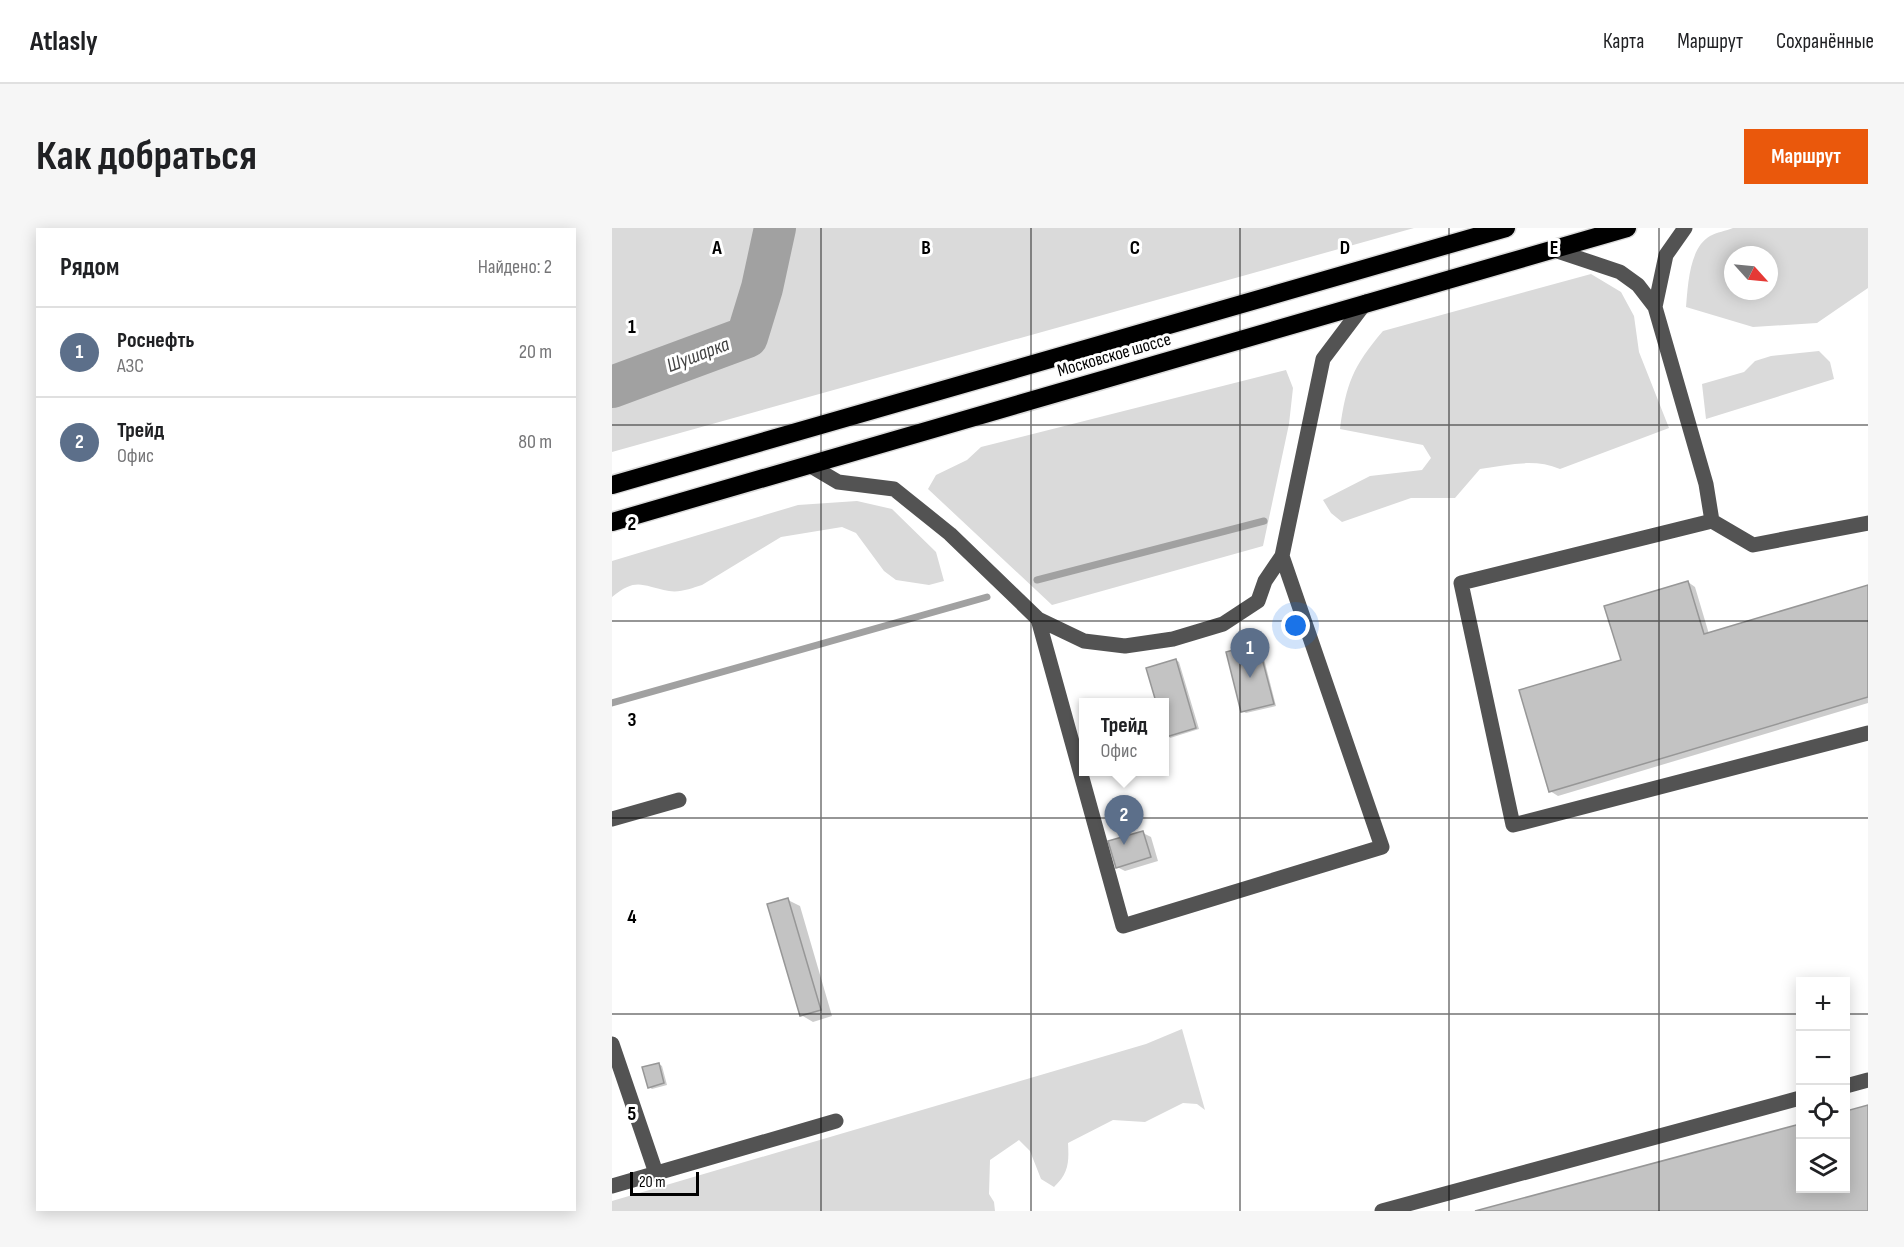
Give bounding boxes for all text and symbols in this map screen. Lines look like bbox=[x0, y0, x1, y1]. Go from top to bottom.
text: Atlasly bbox=[30, 25, 98, 58]
text: Карта bbox=[1603, 29, 1644, 54]
text: Маршрут bbox=[1677, 29, 1743, 54]
text: Сохранённые bbox=[1776, 29, 1874, 54]
button: Маршрут bbox=[1744, 129, 1868, 184]
text: Как добраться bbox=[36, 131, 257, 182]
text: A bbox=[711, 236, 722, 260]
text: B bbox=[921, 236, 931, 260]
text: C bbox=[1130, 236, 1140, 260]
text: D bbox=[1340, 236, 1350, 260]
text: E bbox=[1550, 236, 1558, 260]
north arrow bbox=[1724, 246, 1778, 300]
text: Рядом bbox=[60, 252, 119, 283]
text: Найдено: 2 bbox=[478, 255, 552, 279]
text: 1 bbox=[628, 315, 636, 339]
text: Роснефть bbox=[117, 327, 194, 354]
street label: Московское шоссе bbox=[1055, 329, 1173, 381]
water label: Шушарка bbox=[663, 332, 733, 378]
text: 1 bbox=[76, 340, 83, 364]
text: 20 m bbox=[519, 340, 552, 364]
text: АЗС bbox=[117, 354, 144, 378]
text: Трейд bbox=[117, 417, 164, 444]
text: 2 bbox=[75, 430, 84, 454]
text: 80 m bbox=[518, 430, 552, 454]
text: Офис bbox=[117, 444, 154, 468]
text: 2 bbox=[628, 512, 636, 536]
your location bbox=[1281, 611, 1310, 640]
pin: 1 bbox=[1230, 628, 1270, 678]
popup bbox=[1079, 698, 1169, 776]
text: 3 bbox=[628, 708, 637, 732]
text: Трейд bbox=[1100, 712, 1148, 739]
text: Офис bbox=[1100, 739, 1137, 763]
pin: 2 bbox=[1104, 796, 1144, 845]
text: 4 bbox=[627, 905, 637, 929]
map controls bbox=[1796, 977, 1850, 1193]
button: + bbox=[1796, 977, 1850, 1031]
button: − bbox=[1796, 1031, 1850, 1085]
button: locate bbox=[1796, 1085, 1850, 1139]
text: 5 bbox=[628, 1102, 637, 1126]
button: layers bbox=[1796, 1139, 1850, 1193]
scale bar bbox=[630, 1169, 699, 1196]
text: 20 m bbox=[639, 1173, 666, 1192]

